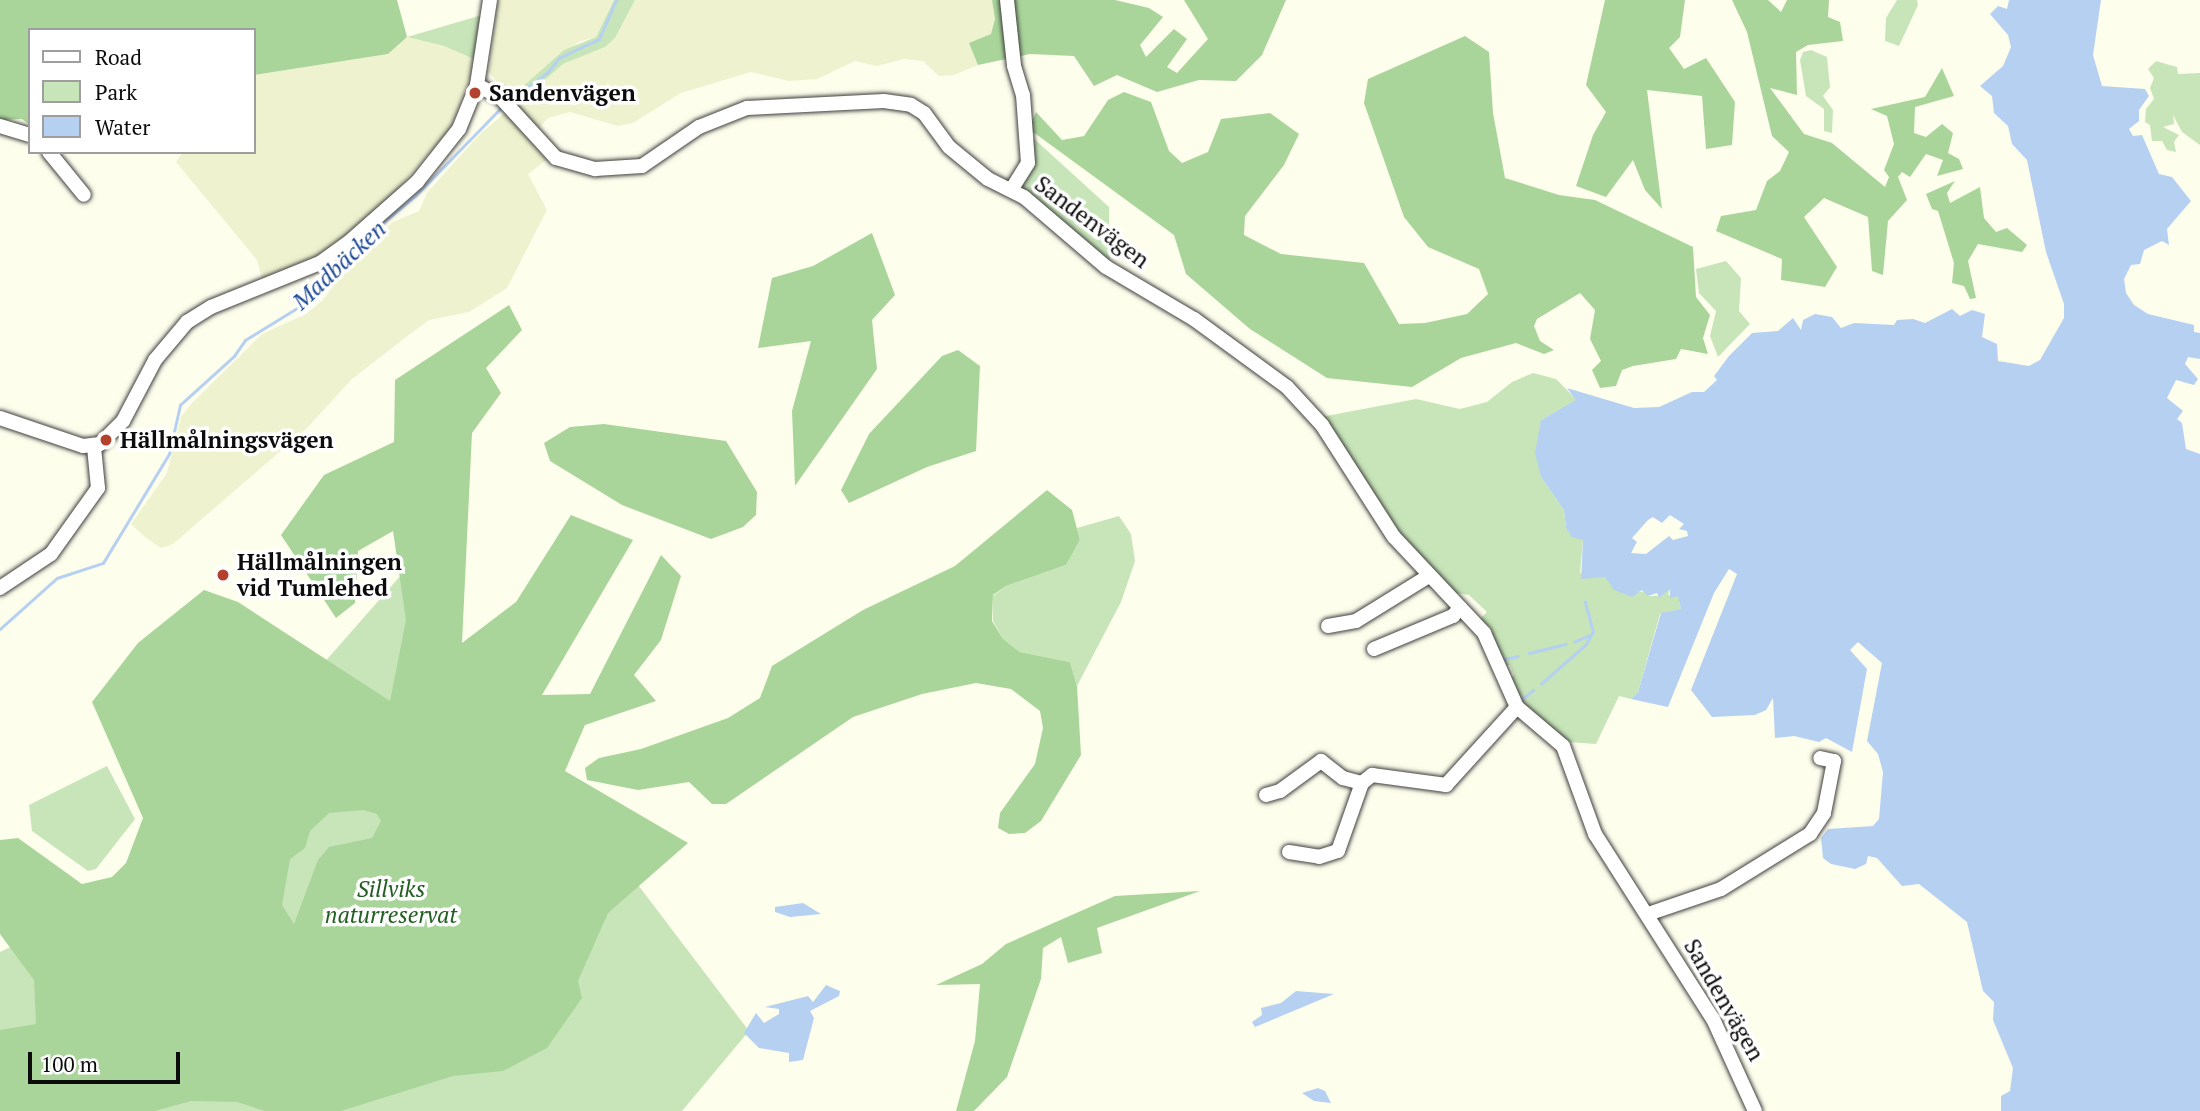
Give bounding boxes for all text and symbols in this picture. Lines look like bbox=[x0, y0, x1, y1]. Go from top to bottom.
legend bbox=[28, 28, 256, 154]
text: Road bbox=[95, 43, 142, 71]
text: Park bbox=[95, 78, 137, 106]
place label: Sandenvägen bbox=[489, 79, 636, 107]
marker: Sandenvägen bbox=[467, 85, 483, 101]
text: Water bbox=[95, 113, 150, 141]
street label: Sandenvägen bbox=[1029, 170, 1155, 274]
water label: Madbäcken bbox=[286, 214, 392, 316]
place label: Hällmålningsvägen bbox=[120, 426, 333, 454]
marker: Hällmålningsvägen bbox=[98, 432, 114, 448]
place label: Hällmålningen vid Tumlehed bbox=[237, 548, 402, 602]
marker: Hällmålningen vid Tumlehed bbox=[215, 567, 231, 583]
park label: Sillviks naturreservat bbox=[325, 875, 457, 929]
street label: Sandenvägen bbox=[1678, 934, 1770, 1066]
scale bar bbox=[32, 1038, 184, 1082]
text: 100 m bbox=[41, 1050, 98, 1078]

